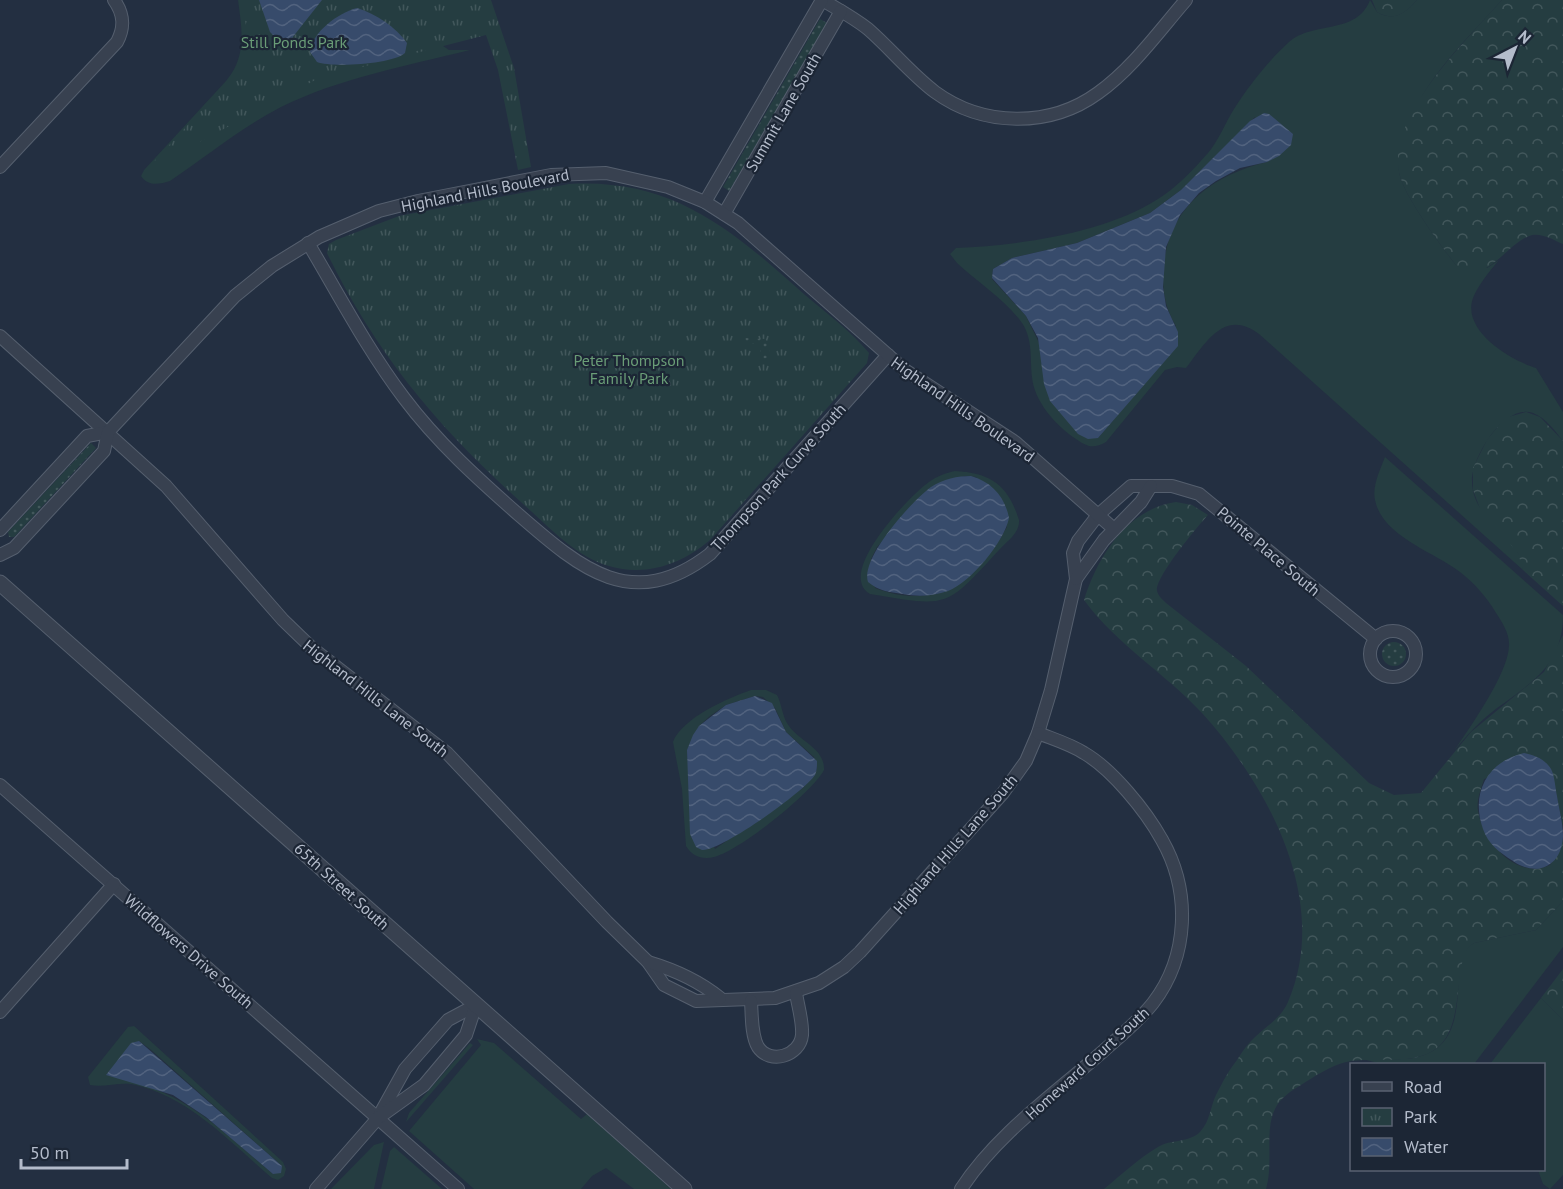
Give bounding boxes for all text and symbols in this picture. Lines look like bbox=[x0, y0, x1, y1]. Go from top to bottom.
north arrow bbox=[1485, 18, 1545, 78]
text: N bbox=[1514, 26, 1536, 48]
park label: Still Ponds Park bbox=[241, 32, 348, 52]
street label: Summit Lane South bbox=[741, 49, 825, 175]
street label: Highland Hills Boulevard bbox=[399, 164, 571, 216]
park label: Peter Thompson Family Park bbox=[573, 350, 685, 388]
street label: Highland Hills Boulevard bbox=[887, 352, 1039, 466]
street label: Thompson Park Curve South bbox=[706, 399, 850, 555]
street label: Pointe Place South bbox=[1213, 502, 1325, 600]
street label: Highland Hills Lane South bbox=[299, 635, 453, 761]
street label: Highland Hills Lane South bbox=[889, 770, 1021, 918]
street label: 65th Street South bbox=[290, 838, 394, 934]
street label: Wildflowers Drive South bbox=[120, 889, 258, 1013]
street label: Homeward Court South bbox=[1021, 1002, 1153, 1124]
legend bbox=[1350, 1063, 1545, 1171]
text: Road bbox=[1404, 1075, 1442, 1098]
text: Park bbox=[1404, 1105, 1437, 1128]
scale bar bbox=[21, 1132, 128, 1170]
text: Water bbox=[1404, 1135, 1448, 1158]
text: 50 m bbox=[30, 1141, 69, 1164]

